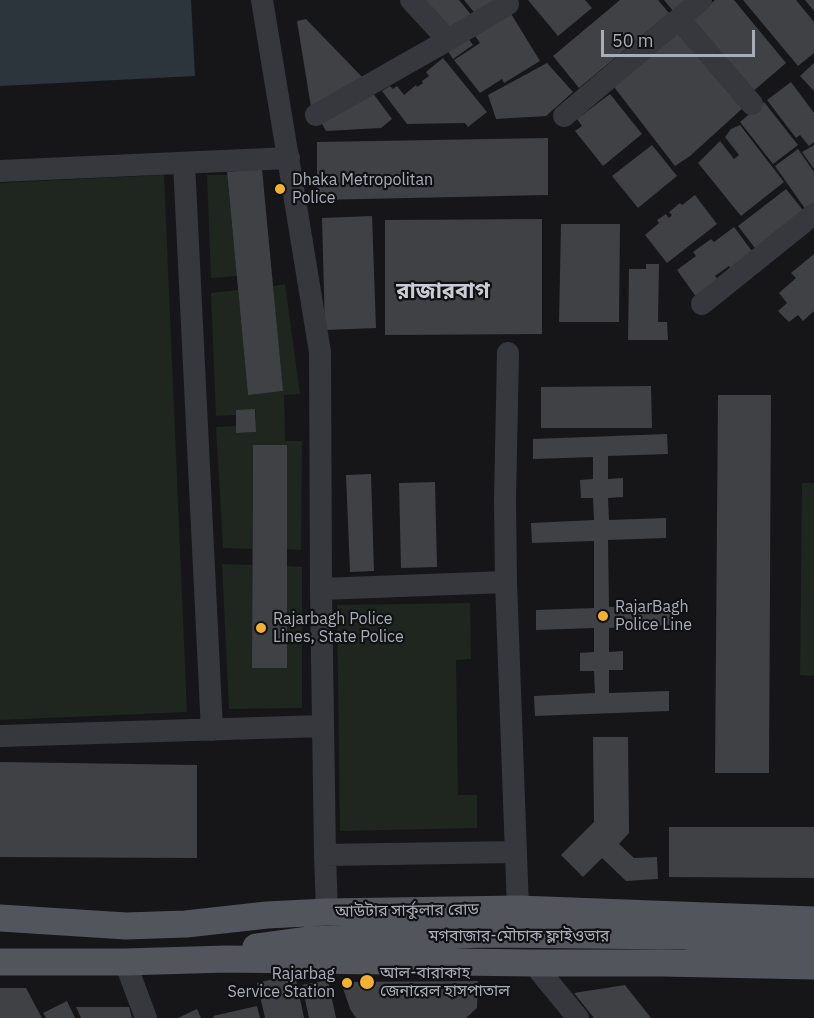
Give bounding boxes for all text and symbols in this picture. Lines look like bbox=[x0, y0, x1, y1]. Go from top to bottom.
scale bar bbox=[604, 18, 758, 56]
text: 50 m bbox=[612, 29, 654, 52]
place label: Dhaka Metropolitan Police bbox=[292, 170, 433, 208]
marker: Dhaka Metropolitan Police bbox=[273, 182, 287, 196]
district label: রাজারবাগ bbox=[396, 279, 490, 305]
place label: RajarBagh Police Line bbox=[615, 597, 692, 635]
place label: Rajarbagh Police Lines, State Police bbox=[273, 609, 404, 647]
marker: RajarBagh Police Line bbox=[596, 609, 610, 623]
marker: Rajarbagh Police Lines, State Police bbox=[254, 621, 268, 635]
street label: আউটার সার্কুলার রোড bbox=[335, 900, 479, 922]
street label: মগবাজার-মৌচাক ফ্লাইওভার bbox=[429, 926, 609, 946]
place label: আল-বারাকাহ জেনারেল হাসপাতাল bbox=[380, 963, 510, 1001]
place label: Rajarbag Service Station bbox=[227, 964, 335, 1002]
marker: আল-বারাকাহ জেনারেল হাসপাতাল bbox=[358, 973, 376, 991]
marker: Rajarbag Service Station bbox=[340, 976, 354, 990]

